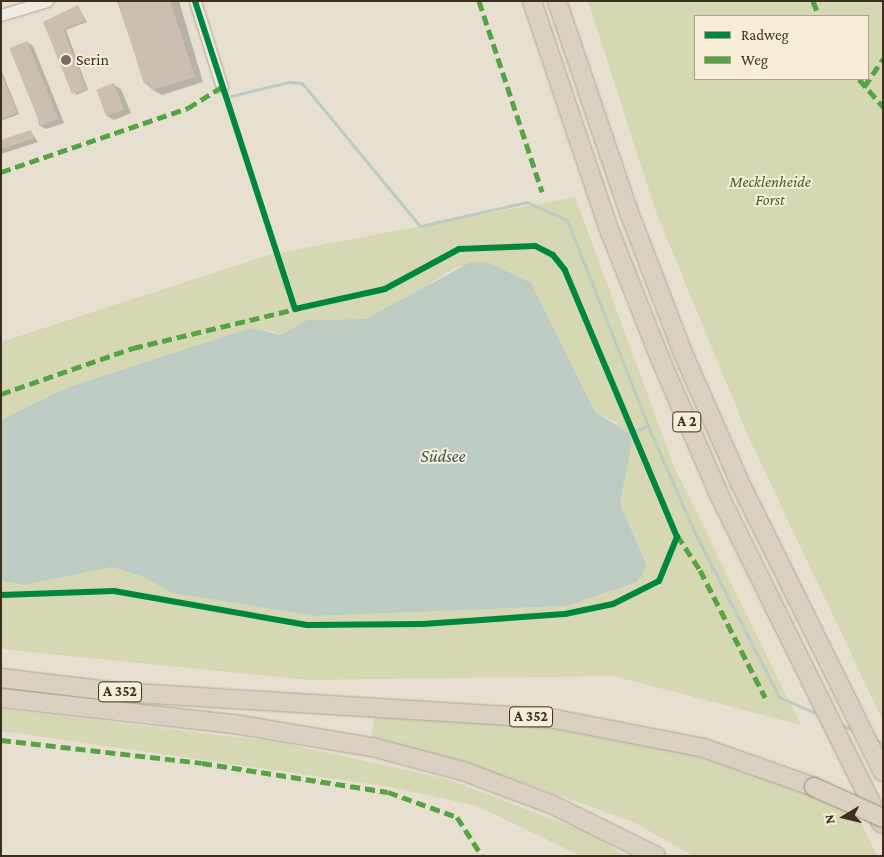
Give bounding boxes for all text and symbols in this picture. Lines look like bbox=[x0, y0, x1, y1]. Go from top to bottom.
legend bbox=[694, 15, 869, 80]
text: Radweg bbox=[741, 27, 789, 43]
place label: Serin bbox=[76, 50, 109, 70]
text: Weg bbox=[741, 52, 768, 68]
marker: Serin bbox=[60, 54, 72, 66]
park label: Mecklenheide Forst bbox=[729, 172, 811, 210]
road number: A 2 bbox=[672, 410, 702, 434]
water label: Südsee bbox=[420, 445, 466, 467]
road number: A 352 bbox=[98, 680, 142, 704]
road number: A 352 bbox=[508, 704, 554, 730]
north arrow bbox=[819, 792, 869, 842]
text: N bbox=[821, 813, 838, 825]

